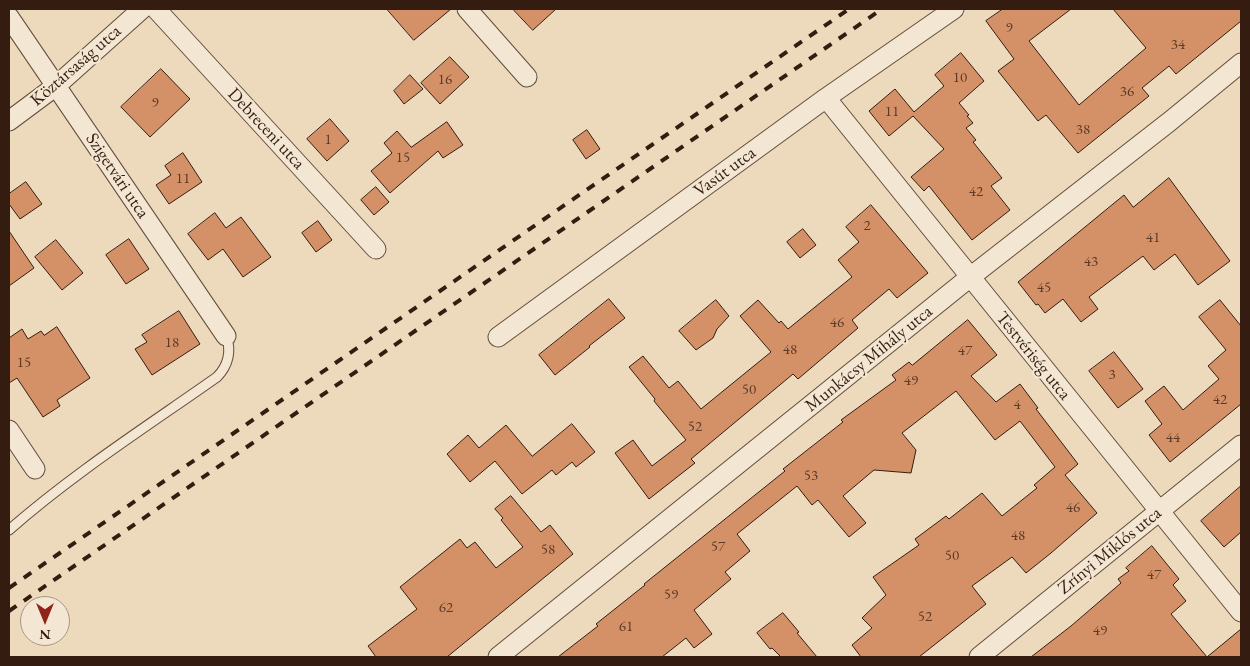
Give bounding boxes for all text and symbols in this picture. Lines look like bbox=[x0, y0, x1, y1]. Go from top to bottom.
house number: 9 bbox=[1005, 19, 1013, 37]
street label: Köztársaság utca bbox=[26, 21, 126, 111]
house number: 34 bbox=[1171, 36, 1185, 54]
house number: 10 bbox=[953, 69, 967, 87]
house number: 16 bbox=[438, 71, 452, 89]
house number: 36 bbox=[1120, 83, 1134, 101]
street label: Debreceni utca bbox=[223, 84, 309, 174]
house number: 9 bbox=[151, 94, 159, 112]
house number: 11 bbox=[885, 103, 899, 121]
house number: 38 bbox=[1076, 121, 1090, 139]
street label: Szigetvári utca bbox=[81, 129, 153, 223]
house number: 1 bbox=[324, 131, 332, 149]
street label: Vasút utca bbox=[690, 142, 760, 202]
house number: 15 bbox=[396, 149, 410, 167]
house number: 11 bbox=[176, 170, 190, 188]
house number: 42 bbox=[969, 183, 983, 201]
house number: 2 bbox=[863, 217, 871, 235]
house number: 41 bbox=[1146, 229, 1160, 247]
house number: 43 bbox=[1084, 253, 1098, 271]
house number: 45 bbox=[1037, 279, 1051, 297]
street label: Munkácsy Mihály utca bbox=[801, 301, 937, 417]
street label: Testvériség utca bbox=[991, 308, 1075, 404]
house number: 46 bbox=[830, 314, 844, 332]
house number: 18 bbox=[165, 334, 179, 352]
house number: 48 bbox=[783, 341, 797, 359]
house number: 47 bbox=[958, 342, 972, 360]
house number: 15 bbox=[17, 354, 31, 372]
house number: 3 bbox=[1108, 366, 1116, 384]
house number: 49 bbox=[904, 372, 918, 390]
house number: 50 bbox=[742, 381, 756, 399]
house number: 42 bbox=[1213, 391, 1227, 409]
house number: 4 bbox=[1013, 396, 1021, 414]
house number: 52 bbox=[688, 418, 702, 436]
house number: 44 bbox=[1166, 429, 1180, 447]
house number: 53 bbox=[804, 467, 818, 485]
house number: 46 bbox=[1066, 499, 1080, 517]
street label: Zrínyi Miklós utca bbox=[1054, 503, 1166, 599]
house number: 48 bbox=[1011, 527, 1025, 545]
house number: 57 bbox=[711, 538, 725, 556]
house number: 58 bbox=[541, 541, 555, 559]
house number: 50 bbox=[945, 547, 959, 565]
house number: 47 bbox=[1147, 566, 1161, 584]
house number: 59 bbox=[664, 586, 678, 604]
north arrow bbox=[20, 596, 70, 646]
house number: 62 bbox=[439, 599, 453, 617]
house number: 52 bbox=[918, 608, 932, 626]
house number: 61 bbox=[619, 618, 633, 636]
house number: 49 bbox=[1093, 622, 1107, 640]
text: N bbox=[39, 626, 51, 644]

